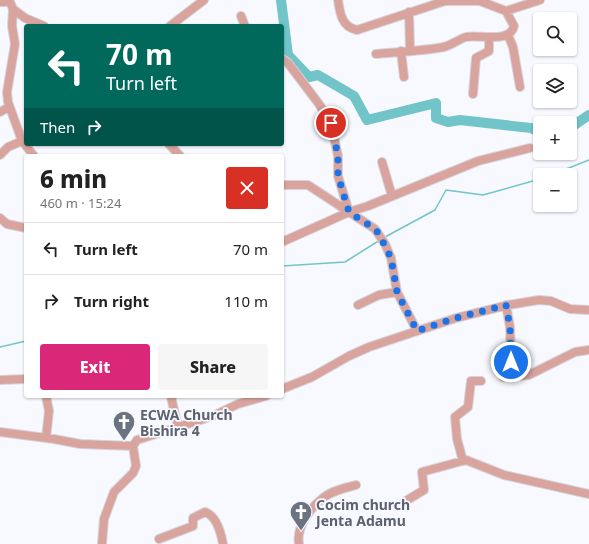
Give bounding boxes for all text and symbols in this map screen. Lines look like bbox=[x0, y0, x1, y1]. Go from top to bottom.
map controls bbox=[533, 12, 577, 212]
button: search bbox=[533, 12, 577, 56]
text: 70 m bbox=[106, 35, 173, 73]
icon: left bbox=[40, 40, 92, 92]
button: layers bbox=[533, 64, 577, 108]
text: Turn left bbox=[106, 71, 177, 95]
pin bbox=[314, 106, 348, 140]
icon: arrive bbox=[320, 112, 342, 134]
icon: right bbox=[83, 116, 105, 138]
button: + bbox=[533, 116, 577, 160]
text: Then bbox=[40, 117, 75, 137]
text: 6 min bbox=[40, 162, 107, 195]
button: close bbox=[226, 167, 268, 209]
button: − bbox=[533, 168, 577, 212]
text: 460 m · 15:24 bbox=[40, 194, 121, 212]
icon: left bbox=[40, 238, 62, 260]
text: Turn left bbox=[74, 239, 138, 259]
text: 70 m bbox=[233, 239, 268, 259]
icon: right bbox=[40, 290, 62, 312]
text: Turn right bbox=[74, 291, 149, 311]
text: 110 m bbox=[224, 291, 268, 311]
position arrow bbox=[490, 341, 532, 383]
button: Exit bbox=[40, 344, 150, 390]
button: Share bbox=[158, 344, 268, 390]
place label: ECWA Church Bishira 4 bbox=[140, 405, 233, 440]
church icon: ECWA Church Bishira 4 bbox=[111, 409, 137, 442]
place label: Cocim church Jenta Adamu bbox=[314, 495, 410, 530]
church icon: Cocim church Jenta Adamu bbox=[288, 499, 314, 532]

